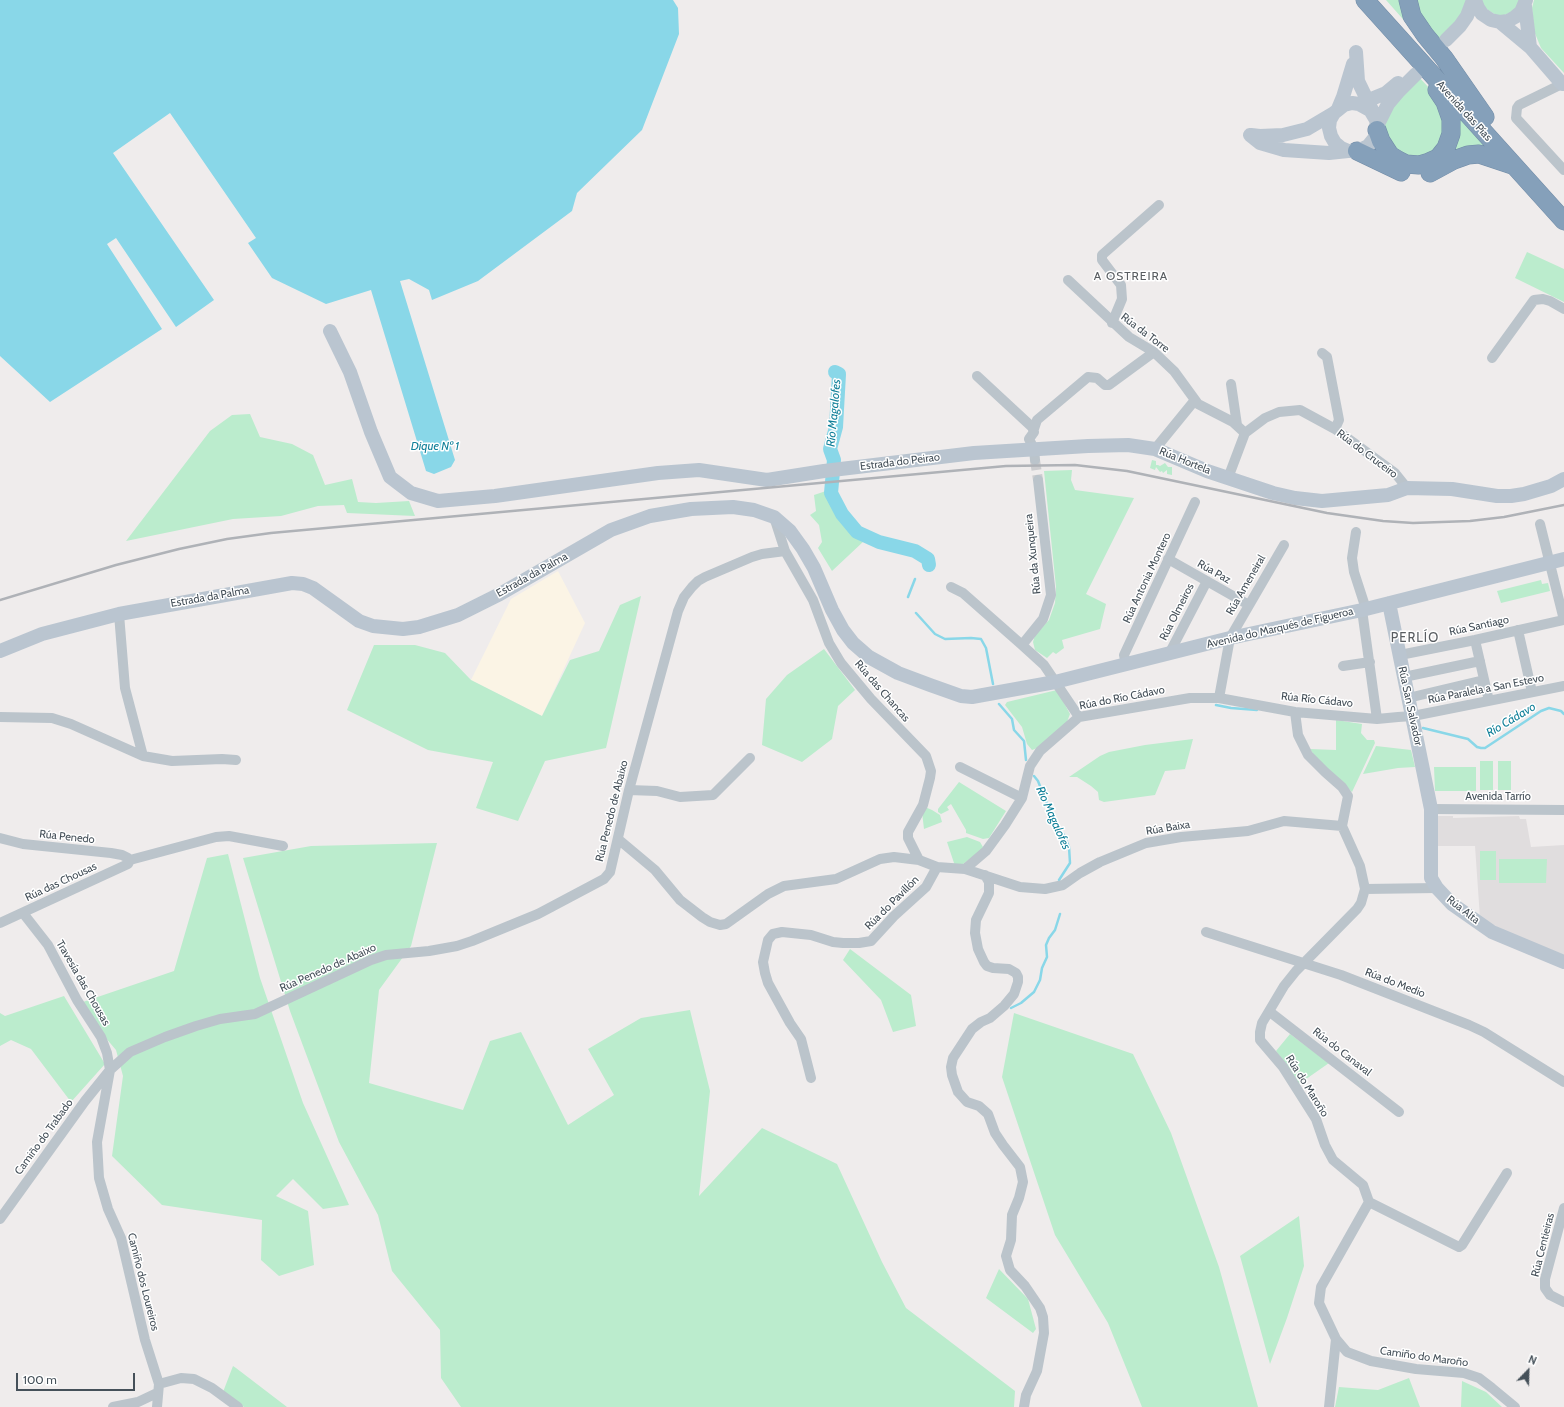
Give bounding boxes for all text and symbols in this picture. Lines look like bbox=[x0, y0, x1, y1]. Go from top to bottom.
street label: Avenida das Pías bbox=[1434, 78, 1494, 144]
district label: A OSTREIRA bbox=[1094, 269, 1168, 283]
street label: Rúa da Torre bbox=[1118, 310, 1172, 356]
water label: Río Magalofes bbox=[824, 379, 844, 447]
street label: Rúa do Cruceiro bbox=[1334, 427, 1400, 481]
water label: Dique Nº 1 bbox=[411, 439, 459, 453]
street label: Rúa Hortela bbox=[1157, 445, 1213, 477]
street label: Estrada do Peirao bbox=[859, 451, 941, 473]
street label: Rúa da Xunqueira bbox=[1022, 513, 1044, 595]
street label: Rúa Antonia Montero bbox=[1120, 531, 1174, 625]
street label: Estrada da Palma bbox=[494, 550, 570, 600]
street label: Rúa Ameneiral bbox=[1223, 552, 1269, 618]
street label: Rúa Paz bbox=[1195, 557, 1233, 587]
street label: Rúa Olmeiros bbox=[1157, 581, 1197, 643]
street label: Estrada da Palma bbox=[170, 584, 250, 610]
street label: Avenida do Marqués de Figueroa bbox=[1205, 605, 1355, 651]
street label: Rúa Santiago bbox=[1448, 613, 1510, 639]
district label: PERLÍO bbox=[1391, 630, 1439, 646]
street label: Rúa das Chancas bbox=[852, 657, 912, 725]
street label: Rúa San Salvador bbox=[1395, 665, 1425, 747]
street label: Rúa Paralela a San Estevo bbox=[1427, 671, 1545, 707]
street label: Rúa do Río Cádavo bbox=[1078, 683, 1166, 713]
street label: Rúa Río Cádavo bbox=[1280, 690, 1354, 710]
water label: Río Cádavo bbox=[1484, 700, 1538, 740]
street label: Rúa Penedo de Abaixo bbox=[593, 759, 631, 863]
water label: Río Magalofes bbox=[1033, 784, 1073, 852]
street label: Avenida Tarrío bbox=[1465, 790, 1531, 804]
street label: Rúa Baixa bbox=[1145, 818, 1191, 838]
street label: Rúa Penedo bbox=[39, 828, 95, 846]
street label: Rúa das Chousas bbox=[23, 860, 99, 904]
street label: Rúa do Pavillón bbox=[862, 873, 922, 933]
street label: Rúa Alta bbox=[1444, 893, 1482, 927]
street label: Travesía das Chousas bbox=[53, 938, 113, 1028]
street label: Rúa Penedo de Abaixo bbox=[278, 941, 378, 995]
street label: Rúa do Medio bbox=[1363, 965, 1427, 1001]
street label: Rúa do Canaval bbox=[1310, 1025, 1374, 1079]
street label: Rúa do Maroño bbox=[1283, 1053, 1331, 1119]
street label: Camiño do Trabado bbox=[12, 1097, 76, 1177]
street label: Rúa Centieiras bbox=[1529, 1212, 1557, 1278]
street label: Camiño dos Loureiros bbox=[124, 1232, 162, 1332]
street label: Camiño do Maroño bbox=[1379, 1344, 1469, 1370]
north arrow bbox=[1508, 1351, 1548, 1391]
text: N bbox=[1526, 1352, 1539, 1368]
scale bar bbox=[18, 1365, 137, 1391]
text: 100 m bbox=[23, 1372, 57, 1387]

